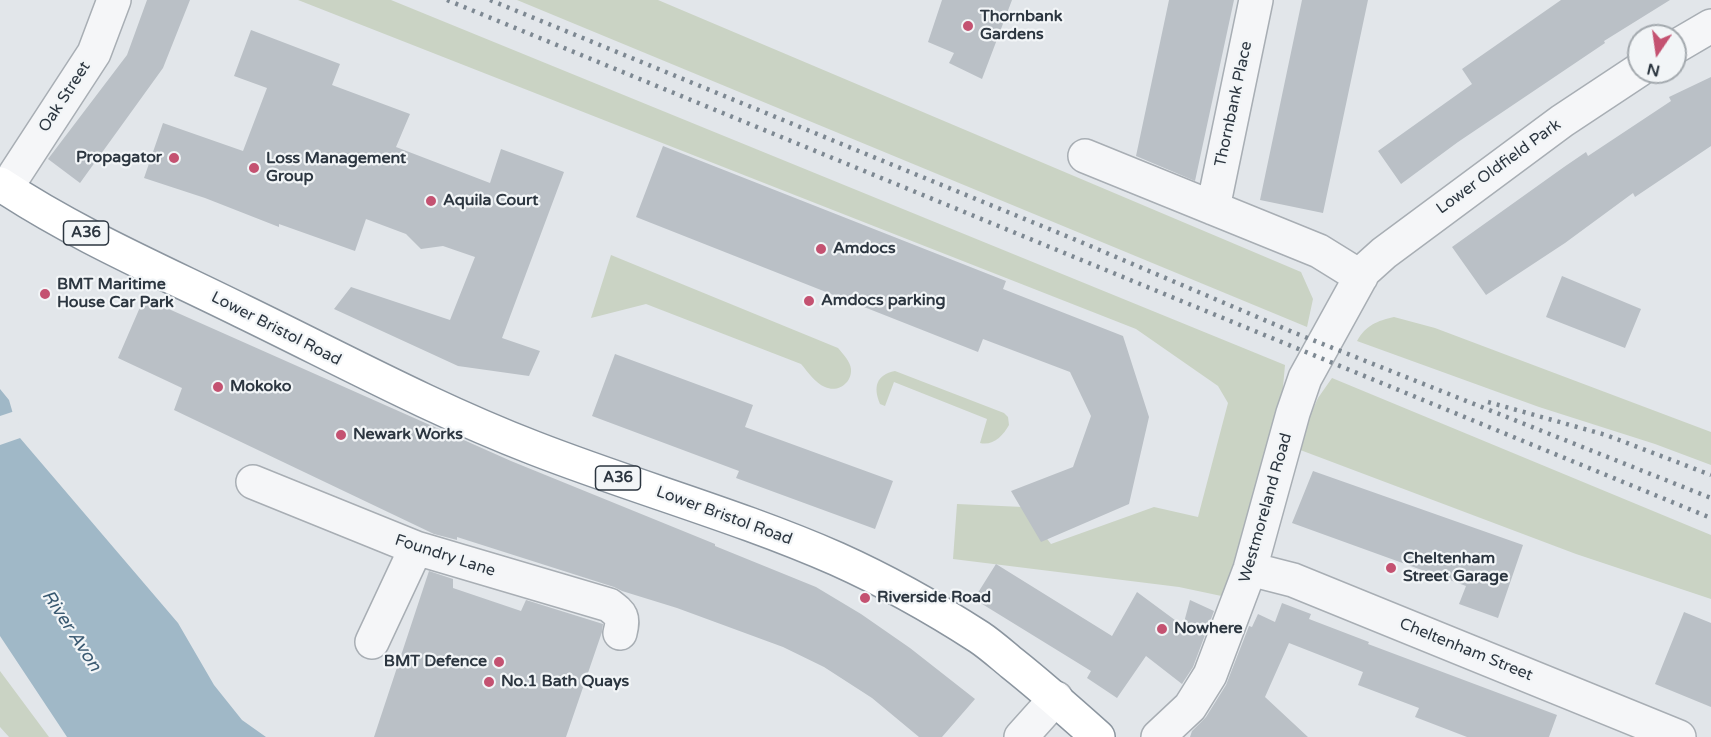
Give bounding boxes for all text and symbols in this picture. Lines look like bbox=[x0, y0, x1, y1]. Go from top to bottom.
place label: Thornbank Gardens bbox=[980, 7, 1063, 45]
marker: Thornbank Gardens bbox=[961, 19, 975, 33]
north arrow bbox=[1627, 24, 1687, 84]
street label: Thornbank Place bbox=[1211, 39, 1257, 169]
street label: Oak Street bbox=[35, 58, 95, 136]
text: N bbox=[1645, 58, 1662, 81]
street label: Lower Oldfield Park bbox=[1433, 115, 1565, 219]
place label: Propagator bbox=[76, 148, 162, 168]
place label: Loss Management Group bbox=[266, 149, 406, 187]
marker: Propagator bbox=[167, 151, 181, 165]
marker: Loss Management Group bbox=[247, 161, 261, 175]
place label: Aquila Court bbox=[443, 191, 538, 211]
marker: Aquila Court bbox=[424, 194, 438, 208]
road number: A36 bbox=[64, 221, 109, 245]
place label: Amdocs bbox=[833, 239, 896, 259]
marker: Amdocs bbox=[814, 242, 828, 256]
place label: BMT Maritime House Car Park bbox=[57, 275, 174, 313]
marker: BMT Maritime House Car Park bbox=[38, 287, 52, 301]
street label: Lower Bristol Road bbox=[208, 288, 344, 370]
place label: Amdocs parking bbox=[821, 291, 945, 311]
marker: Amdocs parking bbox=[802, 294, 816, 308]
place label: Mokoko bbox=[230, 377, 292, 397]
marker: Mokoko bbox=[211, 380, 225, 394]
place label: Newark Works bbox=[353, 425, 463, 445]
marker: Newark Works bbox=[334, 428, 348, 442]
street label: Westmoreland Road bbox=[1235, 431, 1297, 585]
road number: A36 bbox=[596, 466, 640, 490]
street label: Lower Bristol Road bbox=[653, 482, 795, 550]
street label: Foundry Lane bbox=[392, 531, 498, 581]
place label: Cheltenham Street Garage bbox=[1403, 549, 1508, 587]
marker: Cheltenham Street Garage bbox=[1384, 561, 1398, 575]
water label: River Avon bbox=[37, 586, 105, 676]
place label: Riverside Road bbox=[877, 588, 991, 608]
marker: Riverside Road bbox=[858, 591, 872, 605]
street label: Cheltenham Street bbox=[1397, 614, 1535, 686]
place label: Nowhere bbox=[1174, 619, 1243, 639]
marker: Nowhere bbox=[1155, 622, 1169, 636]
place label: BMT Defence bbox=[384, 652, 487, 672]
marker: BMT Defence bbox=[492, 655, 506, 669]
place label: No.1 Bath Quays bbox=[501, 672, 629, 692]
marker: No.1 Bath Quays bbox=[482, 675, 496, 689]

